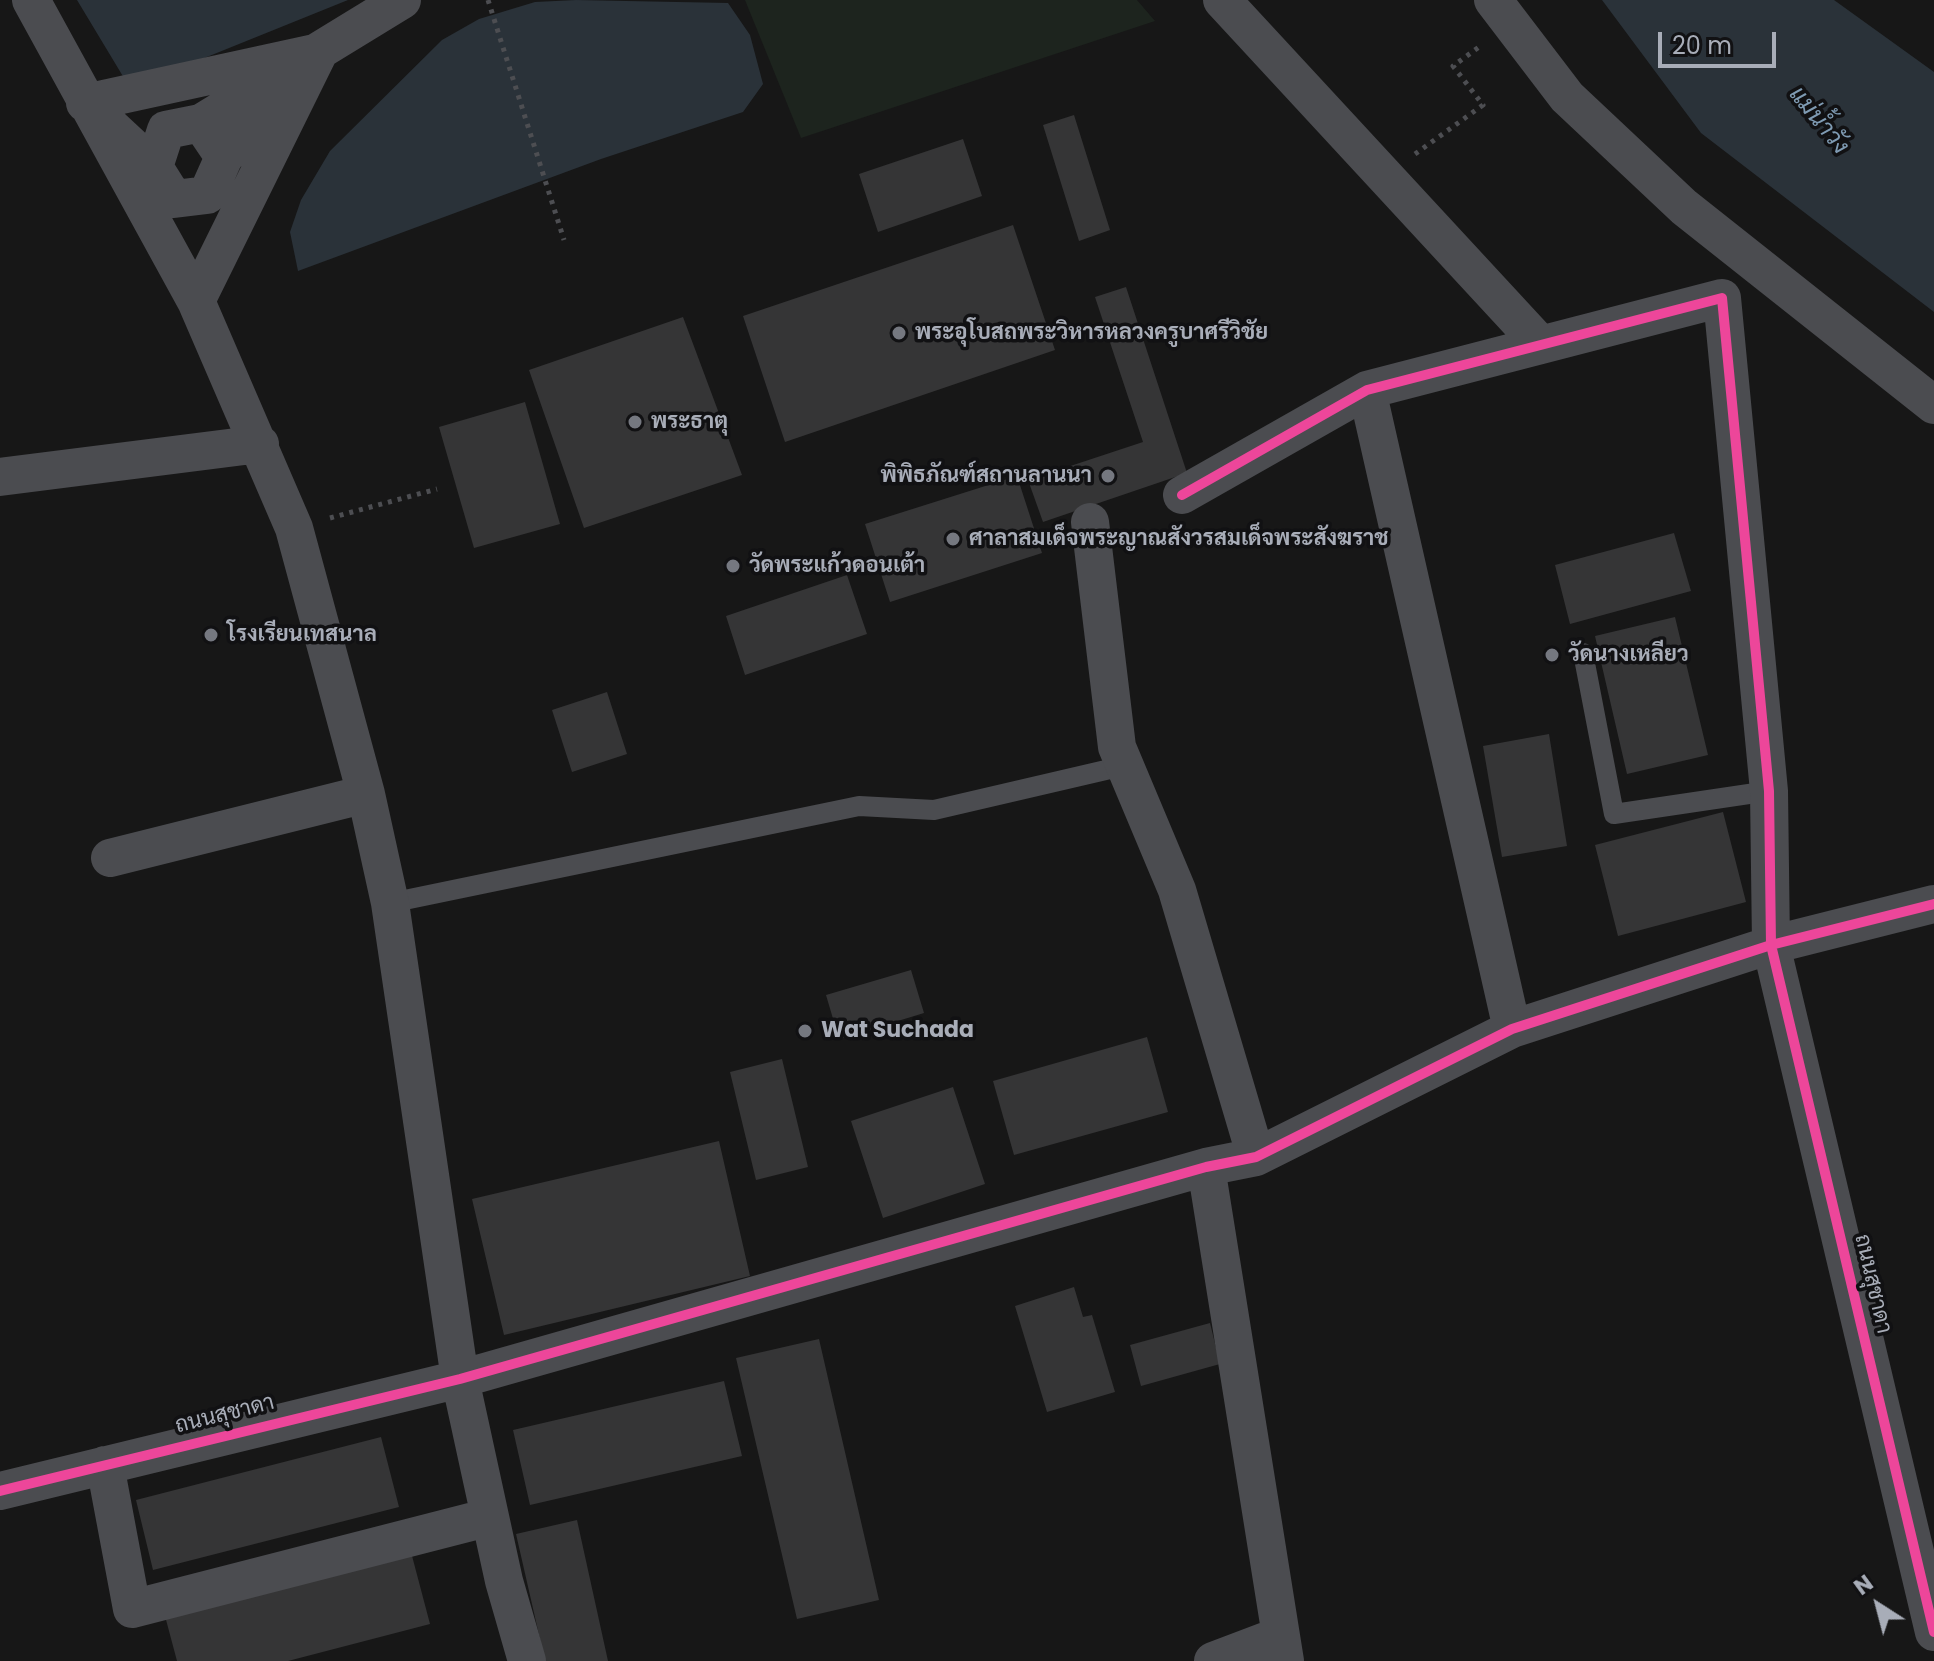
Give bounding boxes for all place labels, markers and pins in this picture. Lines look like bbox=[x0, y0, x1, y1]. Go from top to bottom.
place label: พระอุโบสถพระวิหารหลวงครูบาศรีวิชัย bbox=[915, 320, 1268, 346]
marker: พระอุโบสถพระวิหารหลวงครูบาศรีวิชัย bbox=[890, 324, 908, 342]
place label: พระธาตุ bbox=[651, 409, 728, 435]
marker: พระธาตุ bbox=[626, 413, 644, 431]
place label: พิพิธภัณฑ์สถานลานนา bbox=[880, 463, 1092, 489]
marker: พิพิธภัณฑ์สถานลานนา bbox=[1099, 467, 1117, 485]
place label: ศาลาสมเด็จพระญาณสังวรสมเด็จพระสังฆราช bbox=[969, 526, 1389, 552]
marker: ศาลาสมเด็จพระญาณสังวรสมเด็จพระสังฆราช bbox=[944, 530, 962, 548]
place label: วัดพระแก้วดอนเต้า bbox=[749, 553, 925, 579]
marker: วัดพระแก้วดอนเต้า bbox=[724, 557, 742, 575]
place label: โรงเรียนเทสนาล bbox=[227, 622, 377, 648]
marker: โรงเรียนเทสนาล bbox=[202, 626, 220, 644]
place label: วัดนางเหลียว bbox=[1568, 642, 1689, 668]
marker: วัดนางเหลียว bbox=[1543, 646, 1561, 664]
place label: Wat Suchada bbox=[821, 1018, 974, 1044]
marker: Wat Suchada bbox=[796, 1022, 814, 1040]

